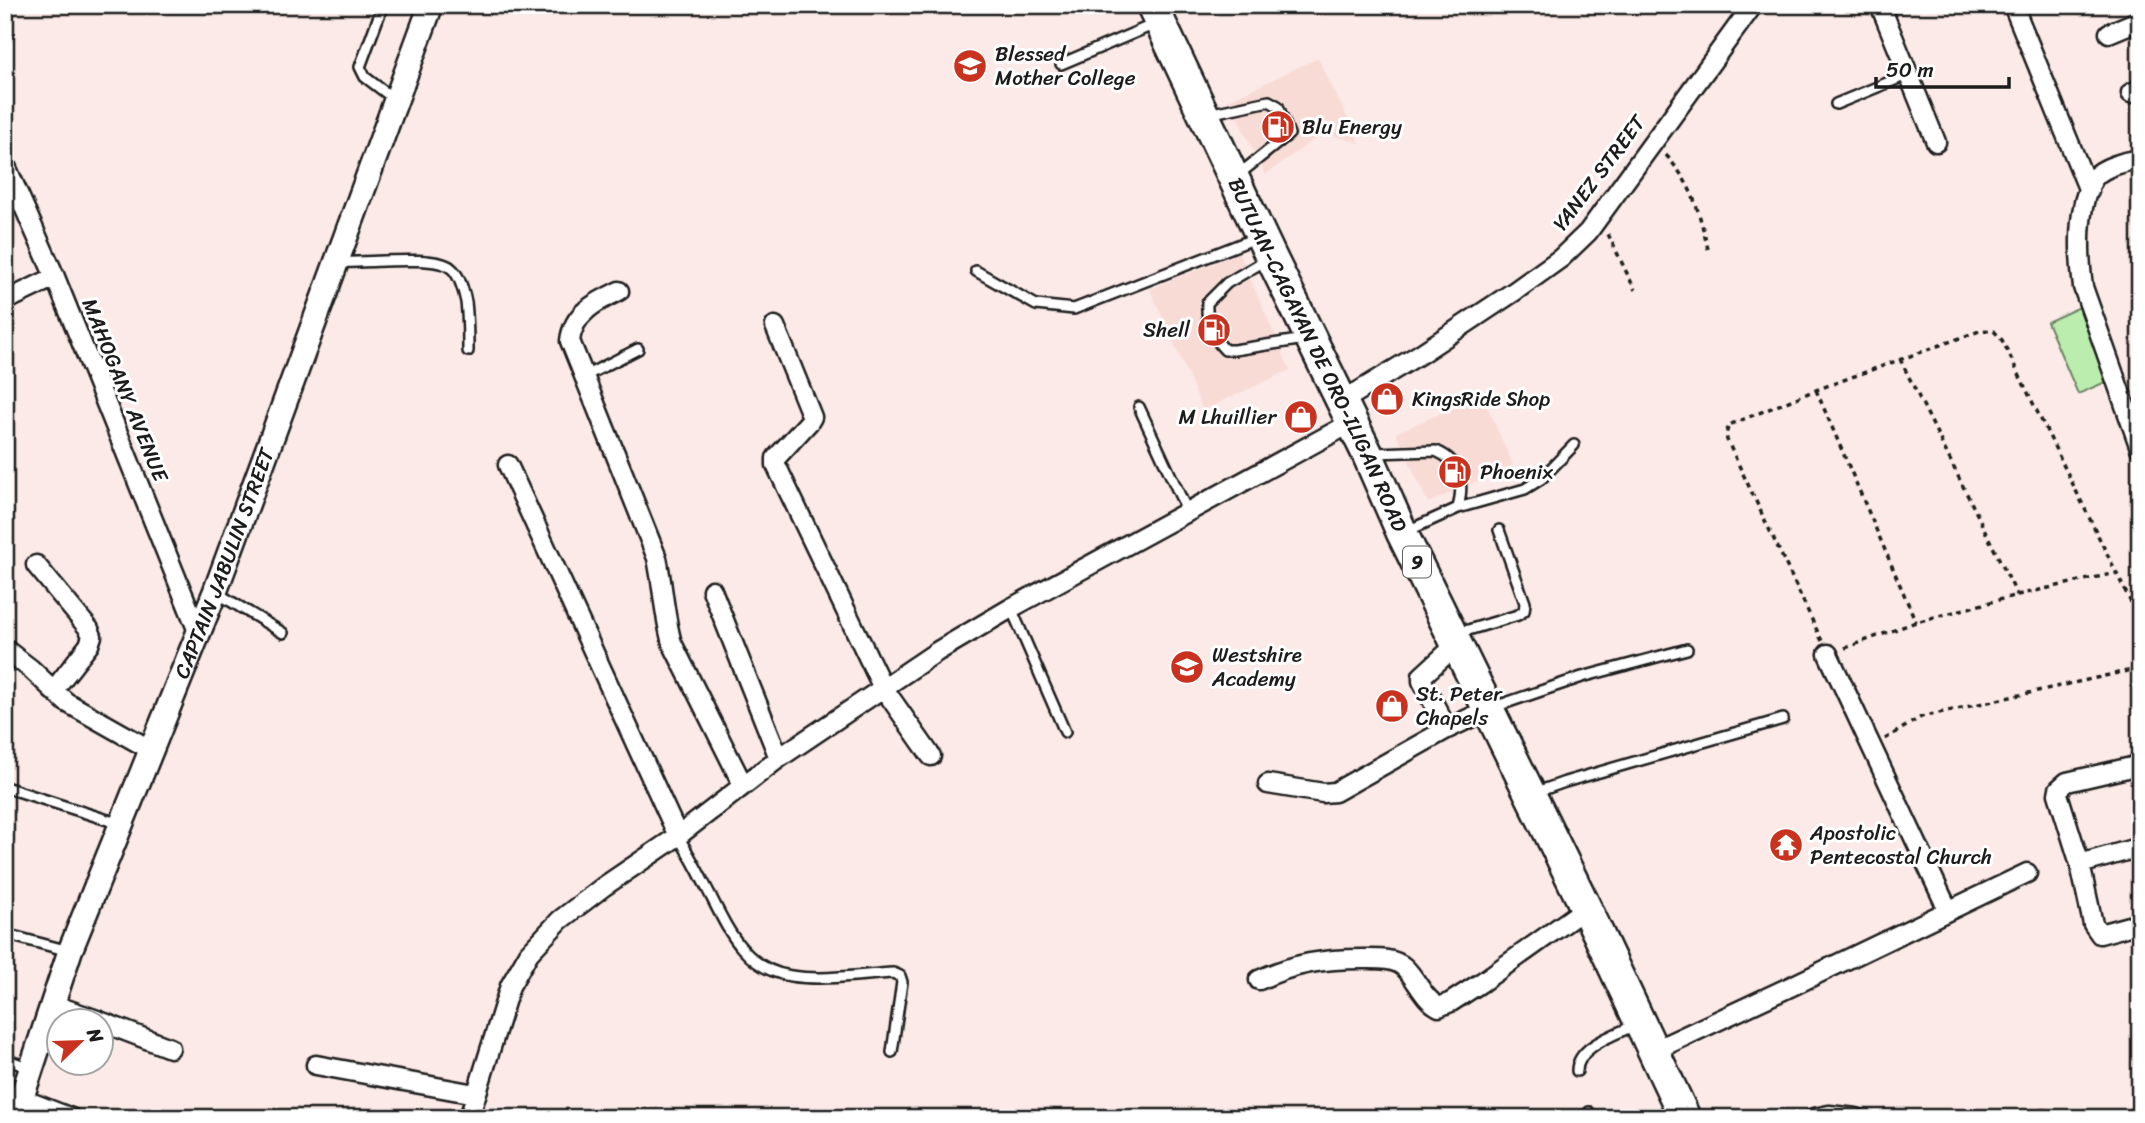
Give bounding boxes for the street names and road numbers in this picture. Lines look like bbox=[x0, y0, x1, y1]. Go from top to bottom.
street label: YANEZ STREET bbox=[1542, 106, 1656, 239]
street label: BUTUAN-CAGAYAN DE ORO-ILIGAN ROAD bbox=[1217, 171, 1418, 538]
street label: MAHOGANY AVENUE bbox=[71, 292, 180, 489]
street label: CAPTAIN JABULIN STREET bbox=[163, 441, 286, 684]
road number: 9 bbox=[1403, 547, 1431, 578]

